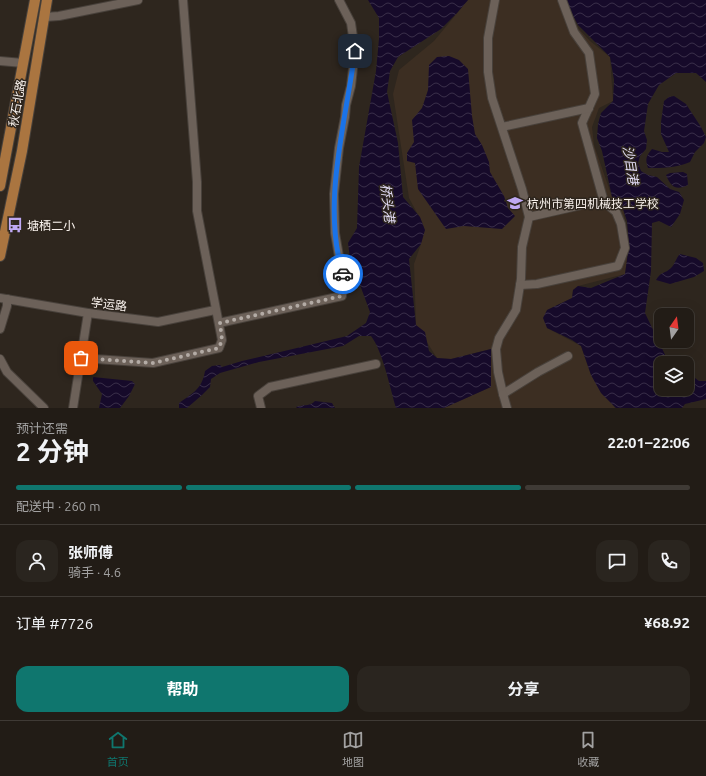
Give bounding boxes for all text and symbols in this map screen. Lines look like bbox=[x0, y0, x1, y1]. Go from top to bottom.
pin bbox=[338, 34, 372, 68]
icon: home bbox=[344, 40, 366, 62]
street label: 秋石北路 bbox=[6, 78, 28, 128]
water label: 沙目港 bbox=[621, 145, 641, 187]
water label: 桥头港 bbox=[379, 183, 398, 225]
school or university icon: 杭州市第四机械技工学校 bbox=[506, 194, 524, 212]
place label: 杭州市第四机械技工学校 bbox=[527, 197, 659, 210]
bus stop icon: 塘栖二小 bbox=[6, 216, 24, 234]
place label: 塘栖二小 bbox=[27, 219, 75, 232]
courier bbox=[323, 254, 363, 294]
icon: car bbox=[332, 263, 354, 285]
street label: 学运路 bbox=[90, 295, 128, 313]
north arrow bbox=[654, 308, 694, 348]
map controls bbox=[654, 308, 694, 396]
pin bbox=[64, 341, 98, 375]
icon: bag bbox=[70, 347, 92, 369]
button: layers bbox=[654, 356, 694, 396]
text: 预计还需 bbox=[16, 421, 68, 435]
text: 22:01–22:06 bbox=[607, 434, 690, 451]
text: 2 分钟 bbox=[16, 437, 89, 466]
text: 配送中 · 260 m bbox=[16, 499, 100, 513]
button: person bbox=[16, 540, 58, 582]
button: chat bbox=[596, 540, 638, 582]
button: phone bbox=[648, 540, 690, 582]
text: 张师傅 bbox=[68, 544, 113, 561]
text: 骑手 · 4.6 bbox=[68, 565, 121, 579]
text: ¥68.92 bbox=[644, 614, 690, 631]
text: 订单 #7726 bbox=[16, 615, 93, 632]
button: 帮助 bbox=[16, 666, 349, 712]
button: 分享 bbox=[357, 666, 690, 712]
tab: 首页 bbox=[107, 729, 129, 769]
tab: 地图 bbox=[342, 729, 364, 769]
tab: 收藏 bbox=[577, 729, 599, 769]

